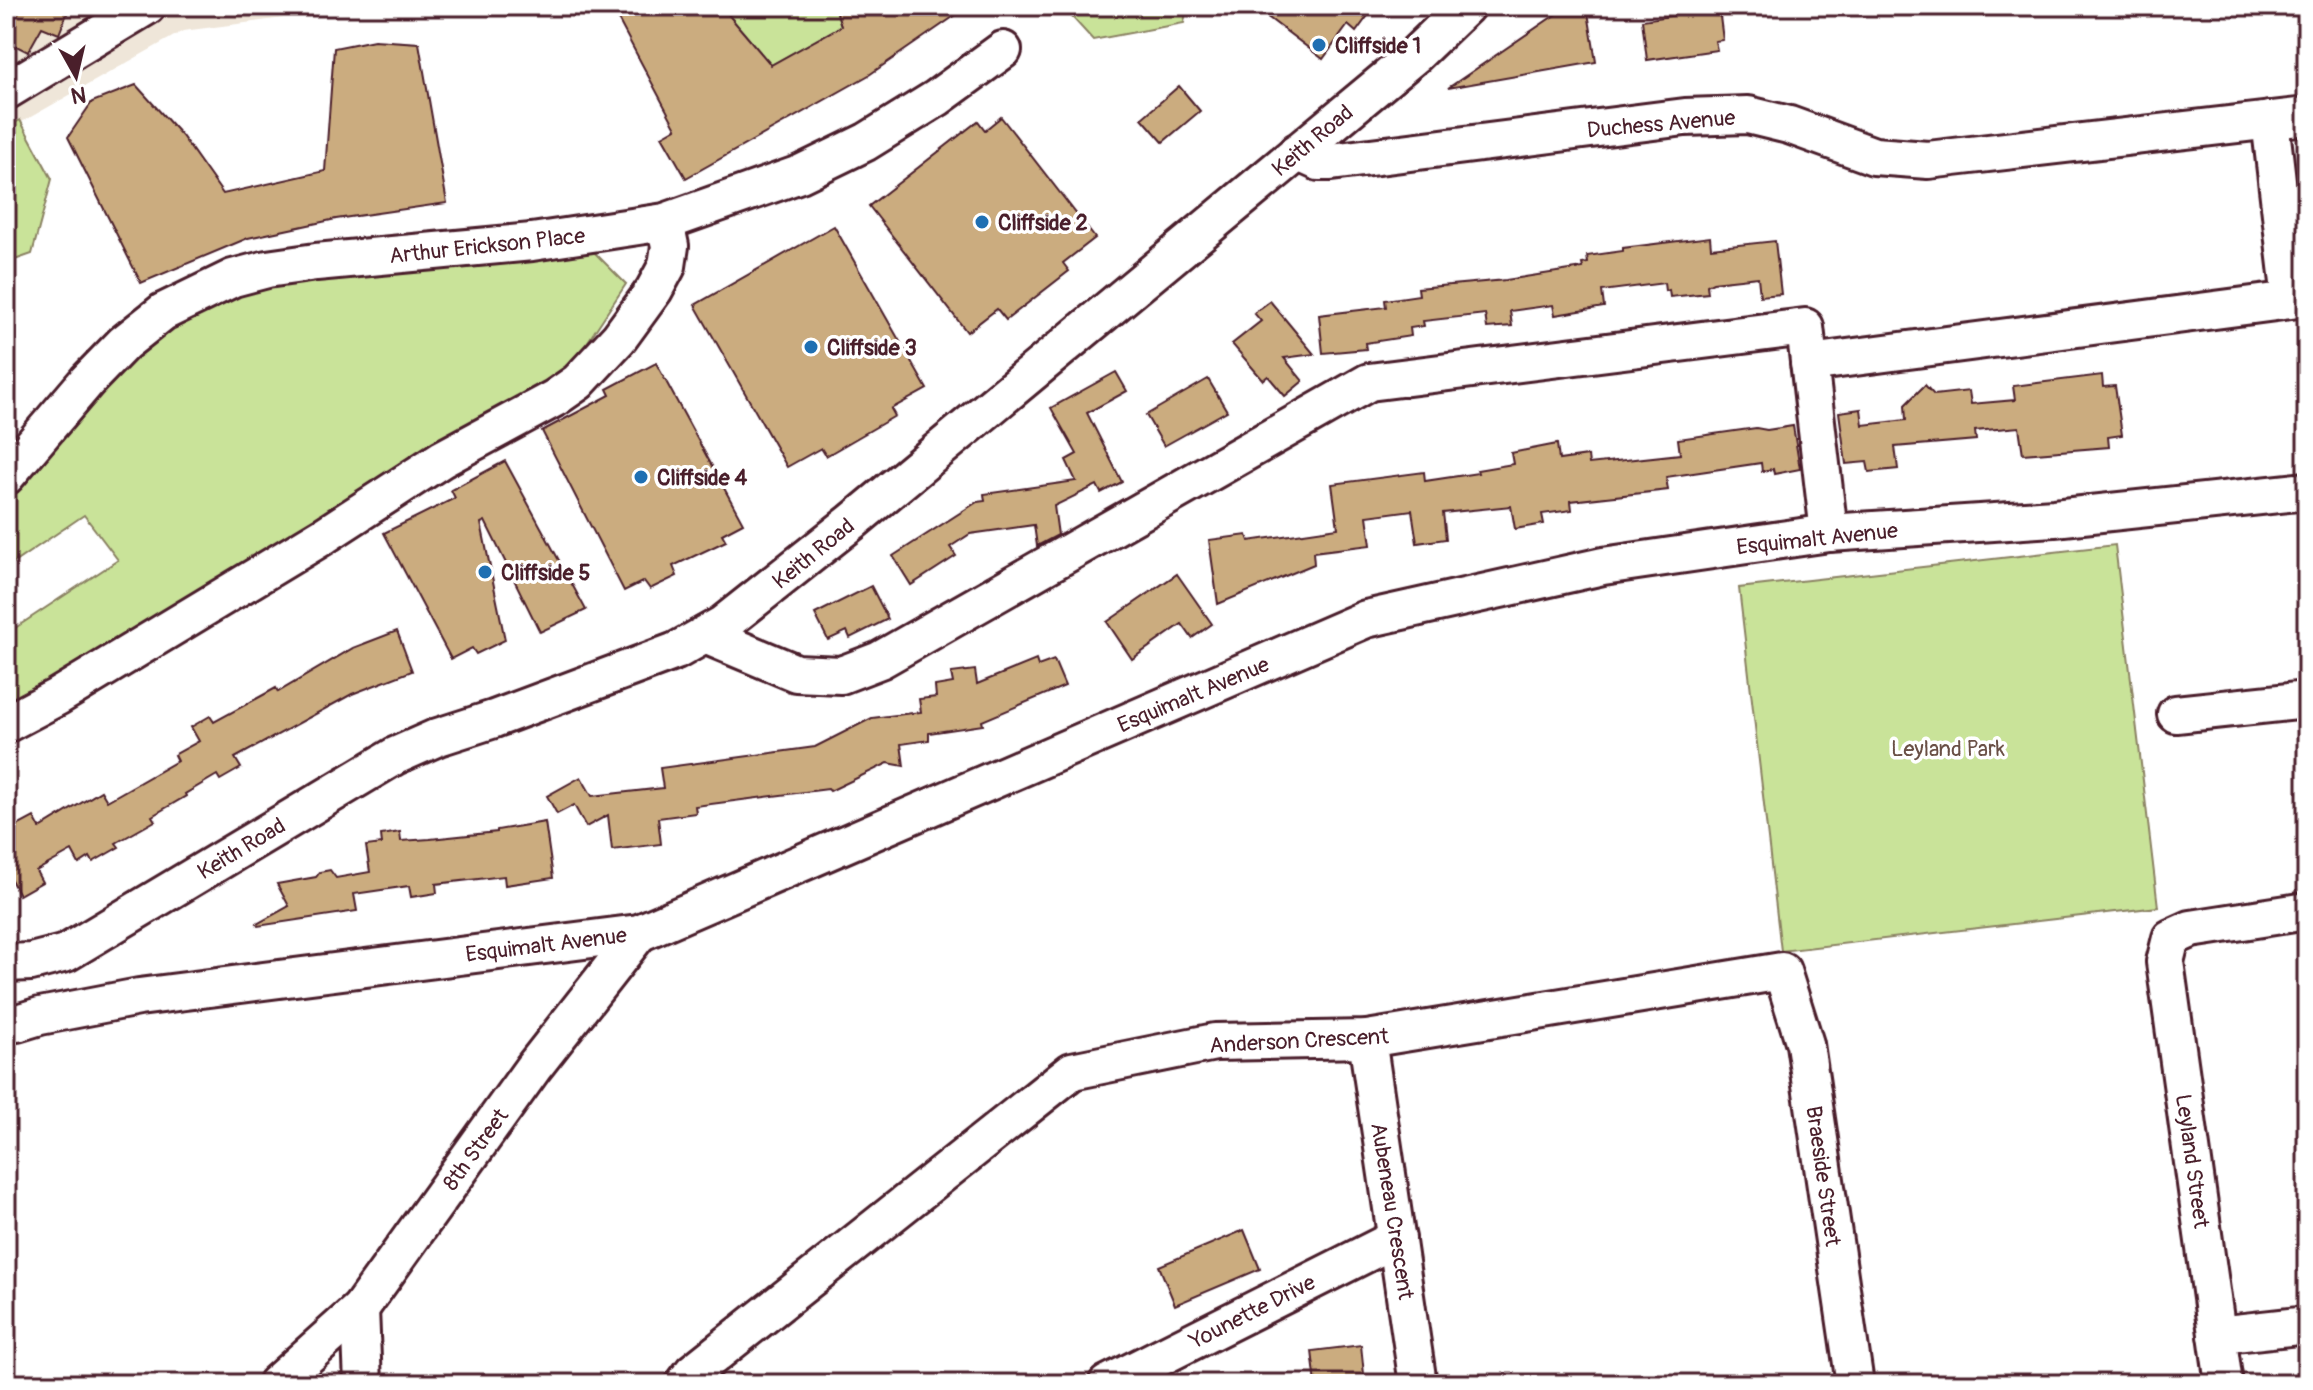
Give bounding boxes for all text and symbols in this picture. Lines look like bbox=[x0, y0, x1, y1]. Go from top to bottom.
place label: Cliffside 1 bbox=[1335, 32, 1421, 60]
north arrow bbox=[36, 36, 116, 116]
marker: Cliffside 1 bbox=[1310, 36, 1328, 54]
text: N bbox=[69, 80, 88, 110]
street label: Keith Road bbox=[1266, 99, 1359, 183]
street label: Duchess Avenue bbox=[1586, 104, 1737, 144]
place label: Cliffside 2 bbox=[998, 209, 1088, 237]
marker: Cliffside 2 bbox=[973, 213, 991, 231]
street label: Arthur Erickson Place bbox=[388, 222, 587, 270]
place label: Cliffside 3 bbox=[827, 334, 917, 362]
marker: Cliffside 3 bbox=[802, 338, 820, 356]
place label: Cliffside 4 bbox=[657, 464, 747, 492]
marker: Cliffside 4 bbox=[632, 468, 650, 486]
street label: Keith Road bbox=[767, 512, 860, 595]
street label: Esquimalt Avenue bbox=[1735, 517, 1899, 561]
place label: Cliffside 5 bbox=[501, 559, 590, 587]
marker: Cliffside 5 bbox=[476, 563, 494, 581]
street label: Esquimalt Avenue bbox=[1113, 650, 1274, 740]
park label: Leyland Park bbox=[1891, 735, 2005, 763]
street label: Keith Road bbox=[192, 812, 291, 886]
street label: Esquimalt Avenue bbox=[464, 921, 629, 969]
street label: Anderson Crescent bbox=[1209, 1022, 1390, 1060]
street label: Leyland Street bbox=[2169, 1092, 2215, 1230]
street label: 8th Street bbox=[437, 1103, 515, 1196]
street label: Braeside Street bbox=[1799, 1104, 1847, 1248]
street label: Aubeneau Crescent bbox=[1364, 1121, 1420, 1302]
street label: Younette Drive bbox=[1184, 1268, 1320, 1356]

